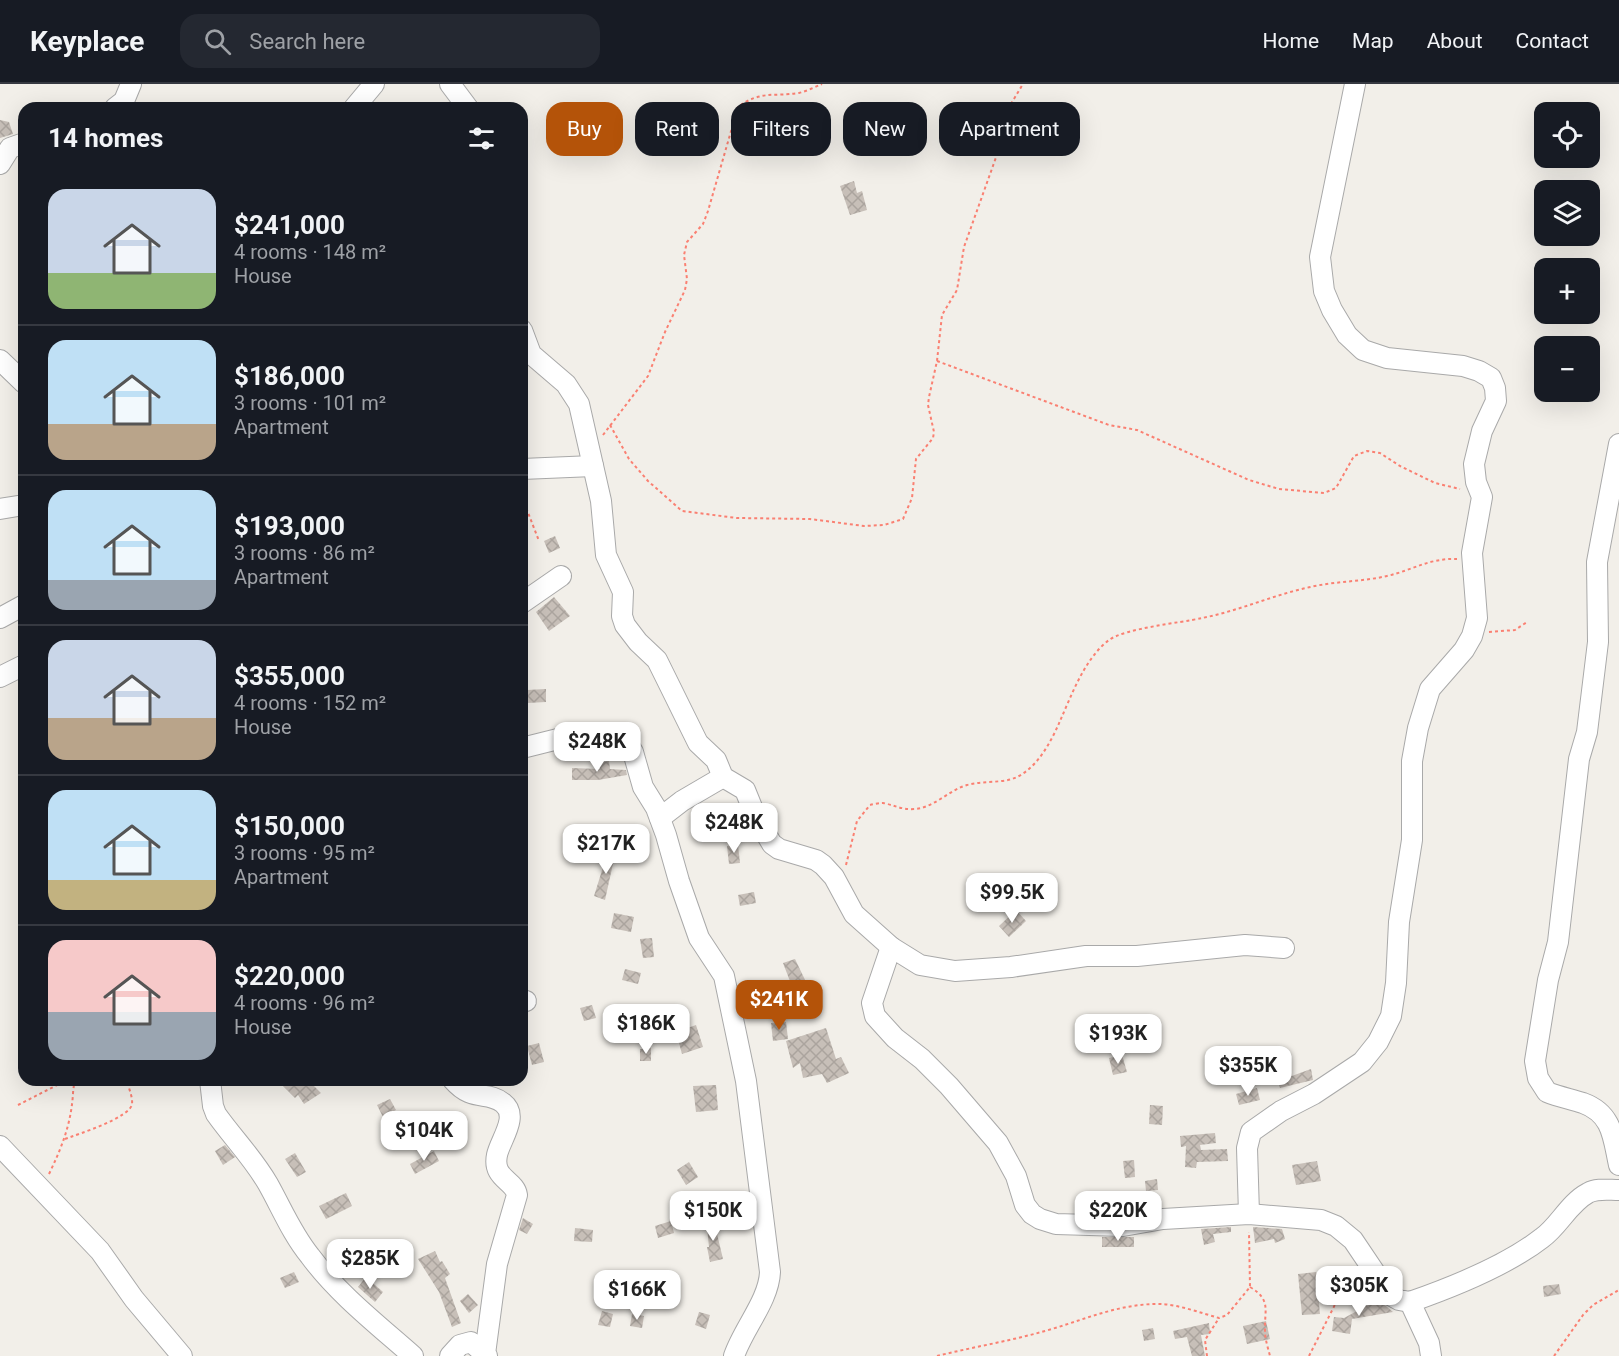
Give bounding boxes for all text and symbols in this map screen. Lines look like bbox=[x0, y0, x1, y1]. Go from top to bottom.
search box bbox=[180, 14, 600, 68]
text: Keyplace bbox=[30, 25, 144, 58]
icon: search bbox=[201, 25, 234, 58]
text: Search here bbox=[249, 29, 365, 54]
text: Home bbox=[1263, 29, 1319, 53]
text: Map bbox=[1352, 29, 1394, 53]
text: About bbox=[1427, 29, 1483, 53]
text: Contact bbox=[1516, 29, 1589, 53]
chip: Buy bbox=[546, 102, 623, 156]
chip: Rent bbox=[635, 102, 719, 156]
chip: Filters bbox=[731, 102, 831, 156]
chip: New bbox=[843, 102, 927, 156]
chip: Apartment bbox=[939, 102, 1080, 156]
map controls bbox=[1534, 102, 1600, 402]
button: locate bbox=[1534, 102, 1600, 168]
icon: filters bbox=[465, 122, 498, 155]
text: 14 homes bbox=[48, 123, 163, 153]
button: layers bbox=[1534, 180, 1600, 246]
text: $241,000 bbox=[234, 210, 345, 240]
icon: home bbox=[96, 213, 168, 285]
text: 4 rooms · 148 m² bbox=[234, 240, 386, 264]
button: + bbox=[1534, 258, 1600, 324]
text: House bbox=[234, 264, 292, 288]
button: − bbox=[1534, 336, 1600, 402]
text: $186,000 bbox=[234, 361, 345, 391]
icon: home bbox=[96, 364, 168, 436]
text: 3 rooms · 101 m² bbox=[234, 391, 386, 415]
text: Apartment bbox=[234, 415, 329, 439]
text: $193,000 bbox=[234, 511, 345, 541]
icon: home bbox=[96, 514, 168, 586]
text: 3 rooms · 86 m² bbox=[234, 541, 375, 565]
text: Apartment bbox=[234, 565, 329, 589]
text: $355,000 bbox=[234, 661, 345, 691]
icon: home bbox=[96, 664, 168, 736]
text: 4 rooms · 152 m² bbox=[234, 691, 386, 715]
text: House bbox=[234, 715, 292, 739]
pin: $248K bbox=[555, 722, 639, 773]
text: $248K bbox=[568, 729, 626, 753]
pin: $248K bbox=[692, 803, 776, 854]
text: $248K bbox=[705, 810, 763, 834]
text: $150,000 bbox=[234, 811, 345, 841]
icon: home bbox=[96, 814, 168, 886]
pin: $217K bbox=[564, 824, 648, 875]
text: $217K bbox=[577, 831, 635, 855]
text: 3 rooms · 95 m² bbox=[234, 841, 375, 865]
text: Apartment bbox=[234, 865, 329, 889]
pin: $99.5K bbox=[963, 873, 1061, 924]
text: $99.5K bbox=[980, 880, 1044, 904]
text: $220,000 bbox=[234, 961, 345, 991]
icon: home bbox=[96, 964, 168, 1036]
pin: $241K bbox=[737, 980, 821, 1031]
text: $241K bbox=[750, 987, 808, 1011]
text: 4 rooms · 96 m² bbox=[234, 991, 375, 1015]
pin: $186K bbox=[604, 1004, 688, 1055]
text: $186K bbox=[617, 1011, 675, 1035]
pin: $193K bbox=[1076, 1014, 1160, 1065]
text: House bbox=[234, 1015, 292, 1039]
text: $193K bbox=[1089, 1021, 1147, 1045]
pin: $355K bbox=[1206, 1046, 1290, 1097]
text: $355K bbox=[1219, 1053, 1277, 1077]
pin: $104K bbox=[382, 1111, 466, 1162]
text: $104K bbox=[395, 1118, 453, 1142]
pin: $150K bbox=[671, 1191, 755, 1242]
pin: $220K bbox=[1076, 1191, 1160, 1242]
text: $150K bbox=[684, 1198, 742, 1222]
text: $220K bbox=[1089, 1198, 1147, 1222]
pin: $285K bbox=[328, 1239, 412, 1290]
text: $285K bbox=[341, 1246, 399, 1270]
pin: $305K bbox=[1317, 1266, 1401, 1317]
pin: $166K bbox=[595, 1270, 679, 1321]
text: $305K bbox=[1330, 1273, 1388, 1297]
text: $166K bbox=[608, 1277, 666, 1301]

